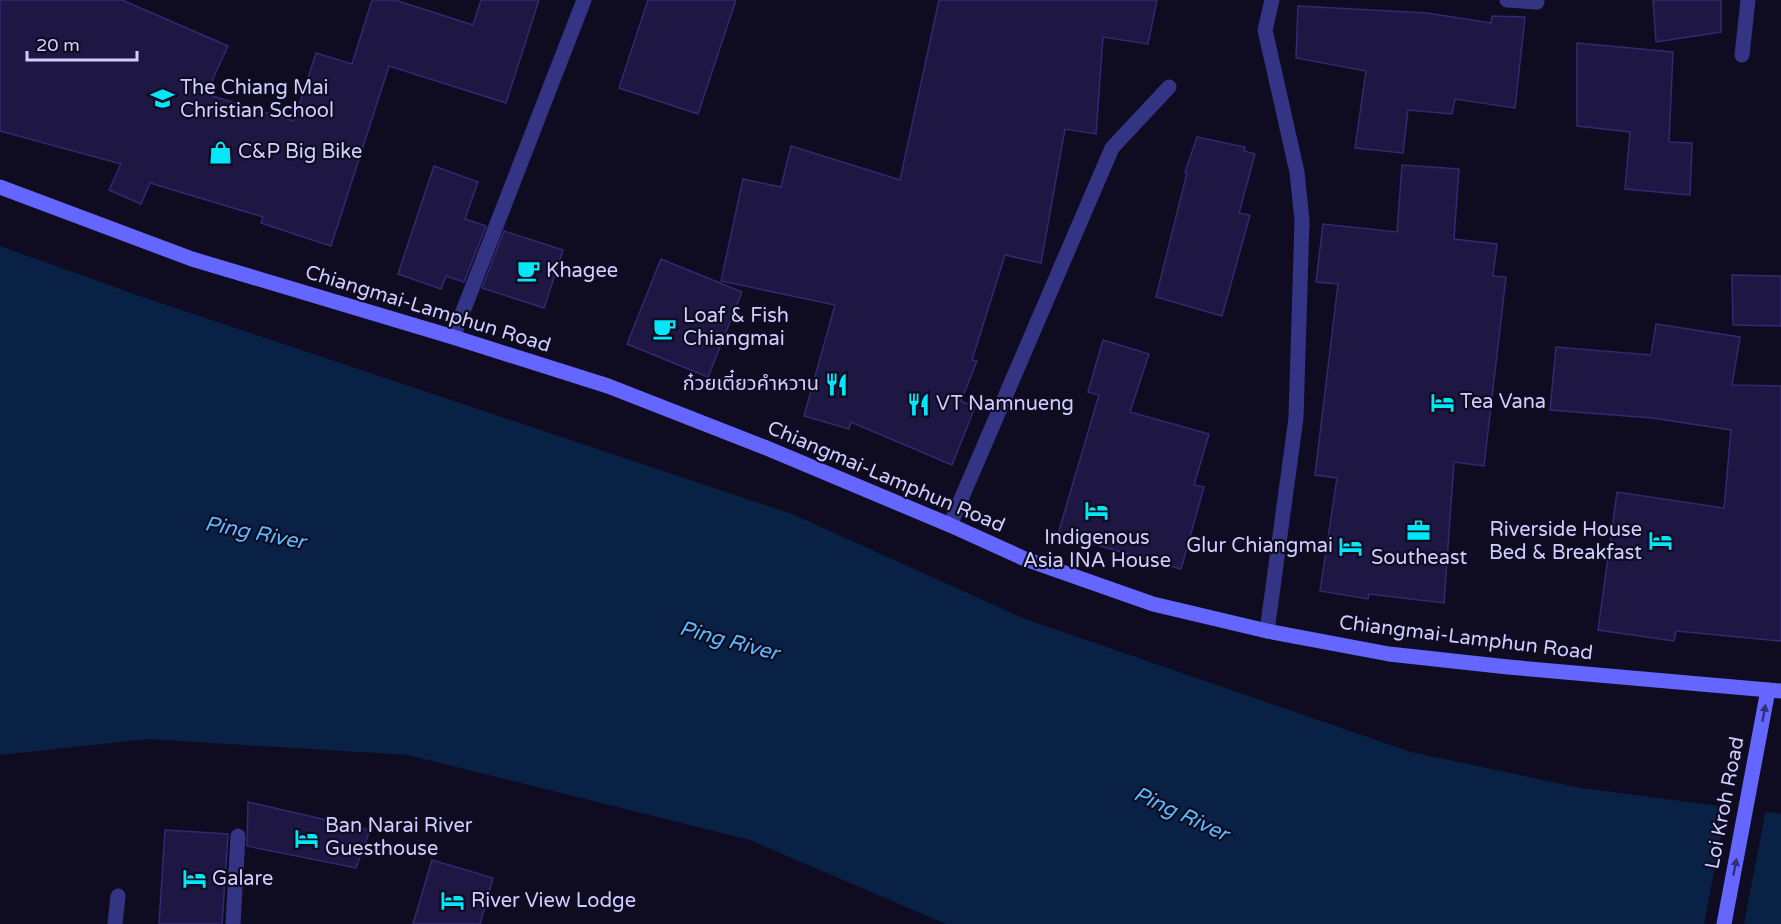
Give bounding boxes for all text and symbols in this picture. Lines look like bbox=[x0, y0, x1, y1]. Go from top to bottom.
scale bar bbox=[27, 24, 136, 62]
text: 20 m bbox=[36, 34, 80, 56]
place label: The Chiang Mai Christian School bbox=[180, 76, 334, 123]
school or university icon: The Chiang Mai Christian School bbox=[149, 86, 175, 112]
shop icon: C&P Big Bike bbox=[207, 139, 233, 165]
place label: C&P Big Bike bbox=[238, 140, 362, 164]
cafe icon: Khagee bbox=[515, 258, 541, 284]
place label: Khagee bbox=[546, 259, 618, 283]
street label: Chiangmai-Lamphun Road bbox=[302, 260, 554, 358]
place label: Loaf & Fish Chiangmai bbox=[683, 304, 789, 351]
cafe icon: Loaf & Fish Chiangmai bbox=[652, 315, 678, 341]
place label: ก๋วยเตี๋ยวคำหวาน bbox=[683, 369, 819, 396]
restaurant icon: ก๋วยเตี๋ยวคำหวาน bbox=[824, 371, 850, 397]
hotel icon: Tea Vana bbox=[1429, 389, 1455, 415]
place label: Tea Vana bbox=[1460, 390, 1546, 414]
restaurant icon: VT Namnueng bbox=[905, 391, 931, 417]
place label: VT Namnueng bbox=[936, 392, 1074, 416]
street label: Chiangmai-Lamphun Road bbox=[764, 416, 1008, 538]
hotel icon: Indigenous Asia INA House bbox=[1084, 498, 1110, 524]
water label: Ping River bbox=[203, 511, 310, 556]
office icon: Southeast bbox=[1406, 518, 1432, 544]
place label: Riverside House Bed & Breakfast bbox=[1489, 518, 1642, 565]
place label: Indigenous Asia INA House bbox=[1023, 526, 1171, 573]
hotel icon: Riverside House Bed & Breakfast bbox=[1647, 528, 1673, 554]
hotel icon: Glur Chiangmai bbox=[1338, 533, 1364, 559]
place label: Glur Chiangmai bbox=[1186, 534, 1333, 558]
place label: Southeast bbox=[1371, 546, 1467, 570]
street label: Chiangmai-Lamphun Road bbox=[1338, 611, 1594, 665]
water label: Ping River bbox=[677, 616, 784, 667]
one-way arrow bbox=[1760, 703, 1769, 722]
street label: Loi Kroh Road bbox=[1700, 735, 1750, 871]
water label: Ping River bbox=[1130, 781, 1235, 848]
place label: Ban Narai River Guesthouse bbox=[325, 814, 473, 861]
hotel icon: Ban Narai River Guesthouse bbox=[294, 825, 320, 851]
one-way arrow bbox=[1731, 857, 1740, 876]
hotel icon: Galare bbox=[181, 866, 207, 892]
place label: Galare bbox=[212, 867, 273, 891]
hotel icon: River View Lodge bbox=[440, 888, 466, 914]
place label: River View Lodge bbox=[471, 889, 636, 913]

